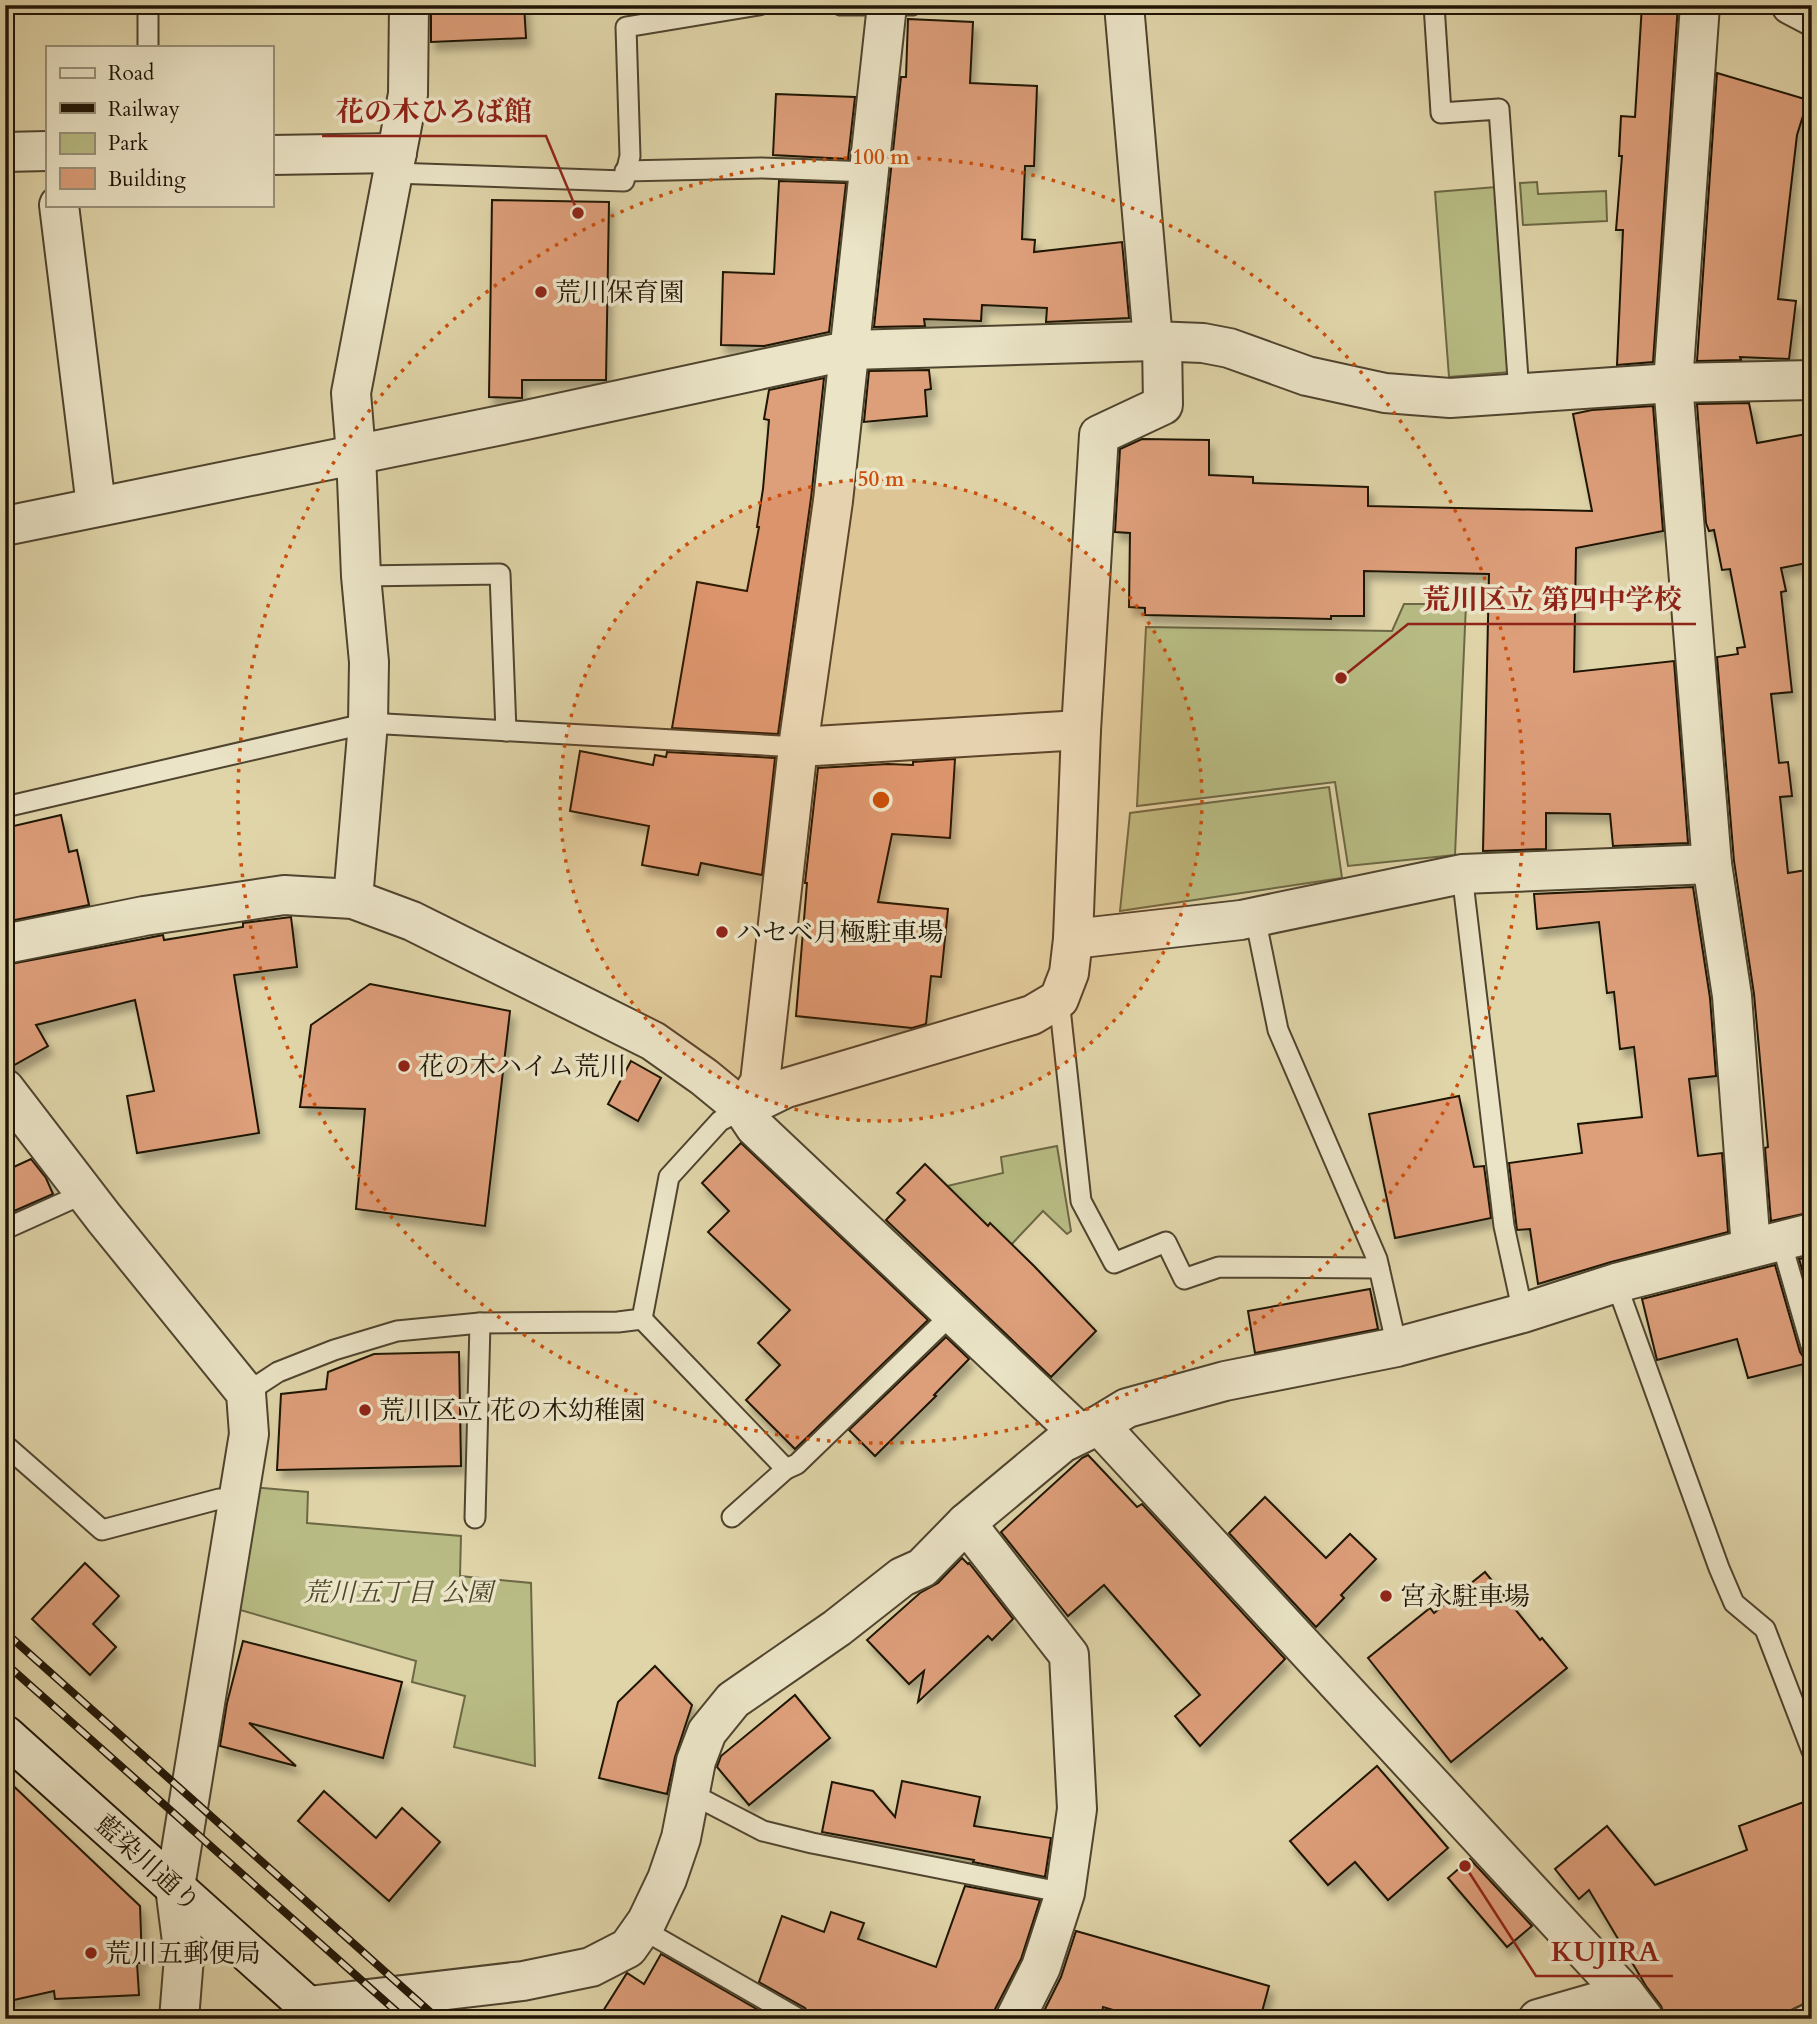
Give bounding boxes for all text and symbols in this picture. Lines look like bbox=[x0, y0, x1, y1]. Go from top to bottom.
legend bbox=[46, 46, 273, 206]
text: Road bbox=[108, 59, 154, 88]
callout: 花の木ひろば館 bbox=[322, 87, 546, 136]
text: 花の木ひろば館 bbox=[336, 93, 532, 131]
text: Railway bbox=[108, 95, 180, 124]
text: Park bbox=[108, 129, 149, 158]
text: 100 m bbox=[852, 143, 910, 172]
text: Building bbox=[108, 165, 186, 194]
place label: 荒川保育園 bbox=[555, 275, 685, 310]
marker: 荒川保育園 bbox=[533, 284, 549, 300]
text: 50 m bbox=[858, 465, 905, 494]
callout: 荒川区立 第四中学校 bbox=[1408, 575, 1696, 624]
text: 荒川区立 第四中学校 bbox=[1422, 581, 1682, 619]
centre of rings bbox=[869, 788, 893, 812]
place label: ハセベ月極駐車場 bbox=[736, 915, 943, 950]
marker: ハセベ月極駐車場 bbox=[714, 924, 730, 940]
place label: 花の木ハイム荒川 bbox=[418, 1049, 626, 1084]
marker: 花の木ハイム荒川 bbox=[396, 1058, 412, 1074]
place label: 荒川区立 花の木幼稚園 bbox=[379, 1393, 646, 1428]
marker: 荒川区立 花の木幼稚園 bbox=[357, 1402, 373, 1418]
park label: 荒川五丁目 公園 bbox=[303, 1575, 497, 1610]
place label: 宮永駐車場 bbox=[1400, 1579, 1530, 1614]
marker: 宮永駐車場 bbox=[1378, 1588, 1394, 1604]
street label: 藍染川通り bbox=[88, 1807, 208, 1920]
callout: KUJIRA bbox=[1536, 1927, 1673, 1976]
text: KUJIRA bbox=[1551, 1933, 1659, 1971]
place label: 荒川五郵便局 bbox=[105, 1936, 261, 1971]
marker: 荒川五郵便局 bbox=[83, 1945, 99, 1961]

